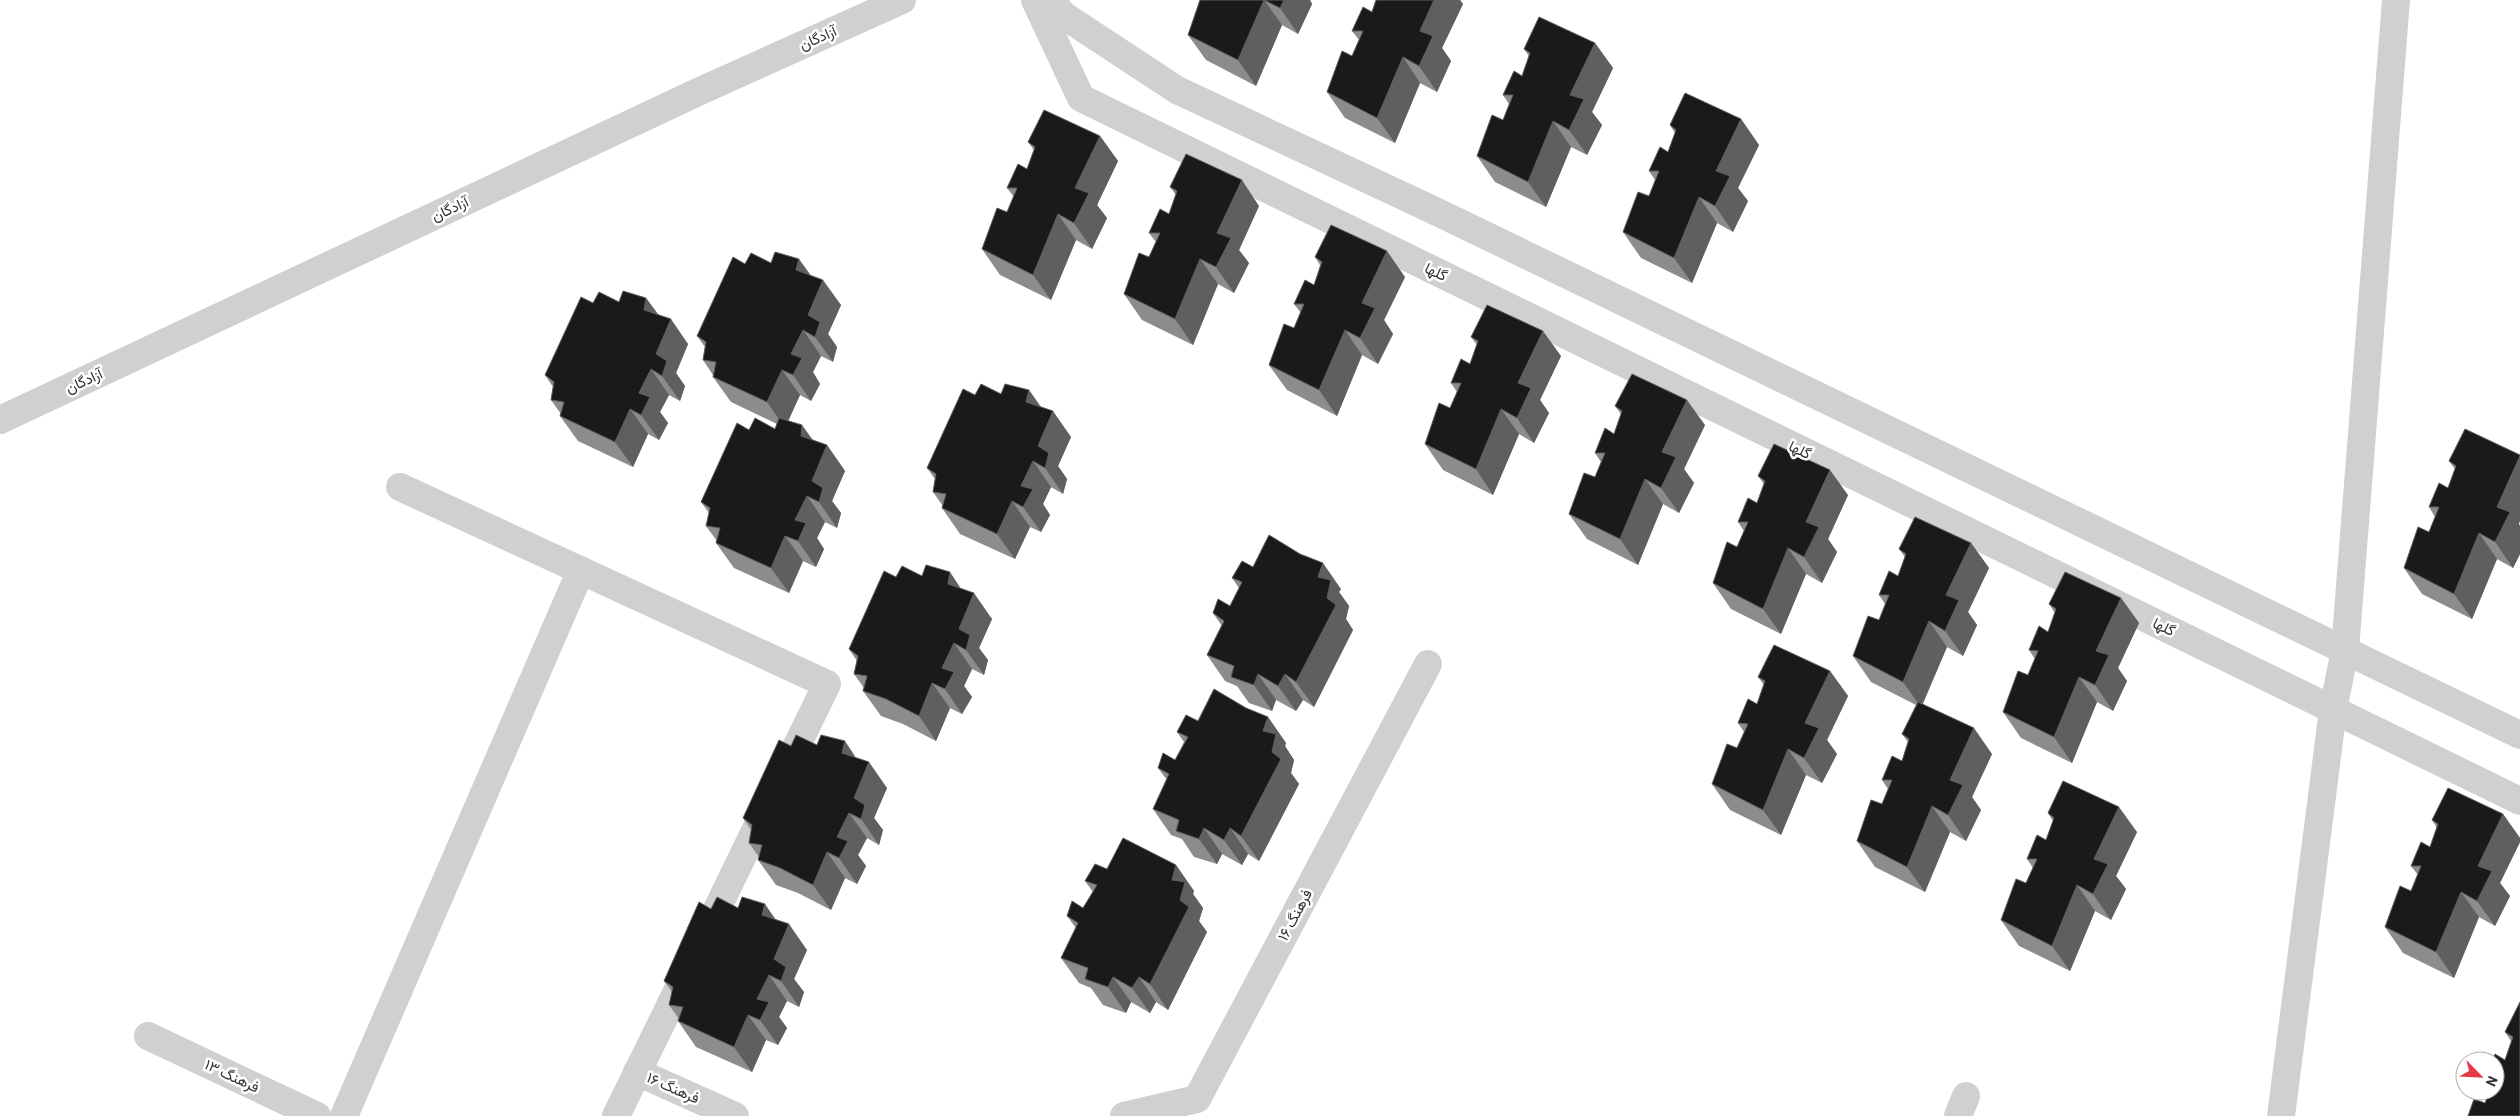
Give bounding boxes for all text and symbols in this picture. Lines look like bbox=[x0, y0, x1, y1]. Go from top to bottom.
street label: آزادگان bbox=[796, 20, 841, 54]
street label: آزادگان bbox=[428, 191, 473, 225]
street label: گلها bbox=[1422, 258, 1451, 285]
street label: آزادگان bbox=[62, 363, 107, 397]
street label: گلها bbox=[1786, 436, 1815, 463]
street label: گلها bbox=[2150, 613, 2179, 640]
street label: فرهنگ ۱۶ bbox=[1273, 886, 1316, 944]
north arrow bbox=[2455, 1051, 2505, 1101]
street label: فرهنگ ۱۳ bbox=[202, 1055, 263, 1097]
street label: فرهنگ ۱۶ bbox=[644, 1068, 703, 1108]
text: N bbox=[2483, 1074, 2502, 1089]

